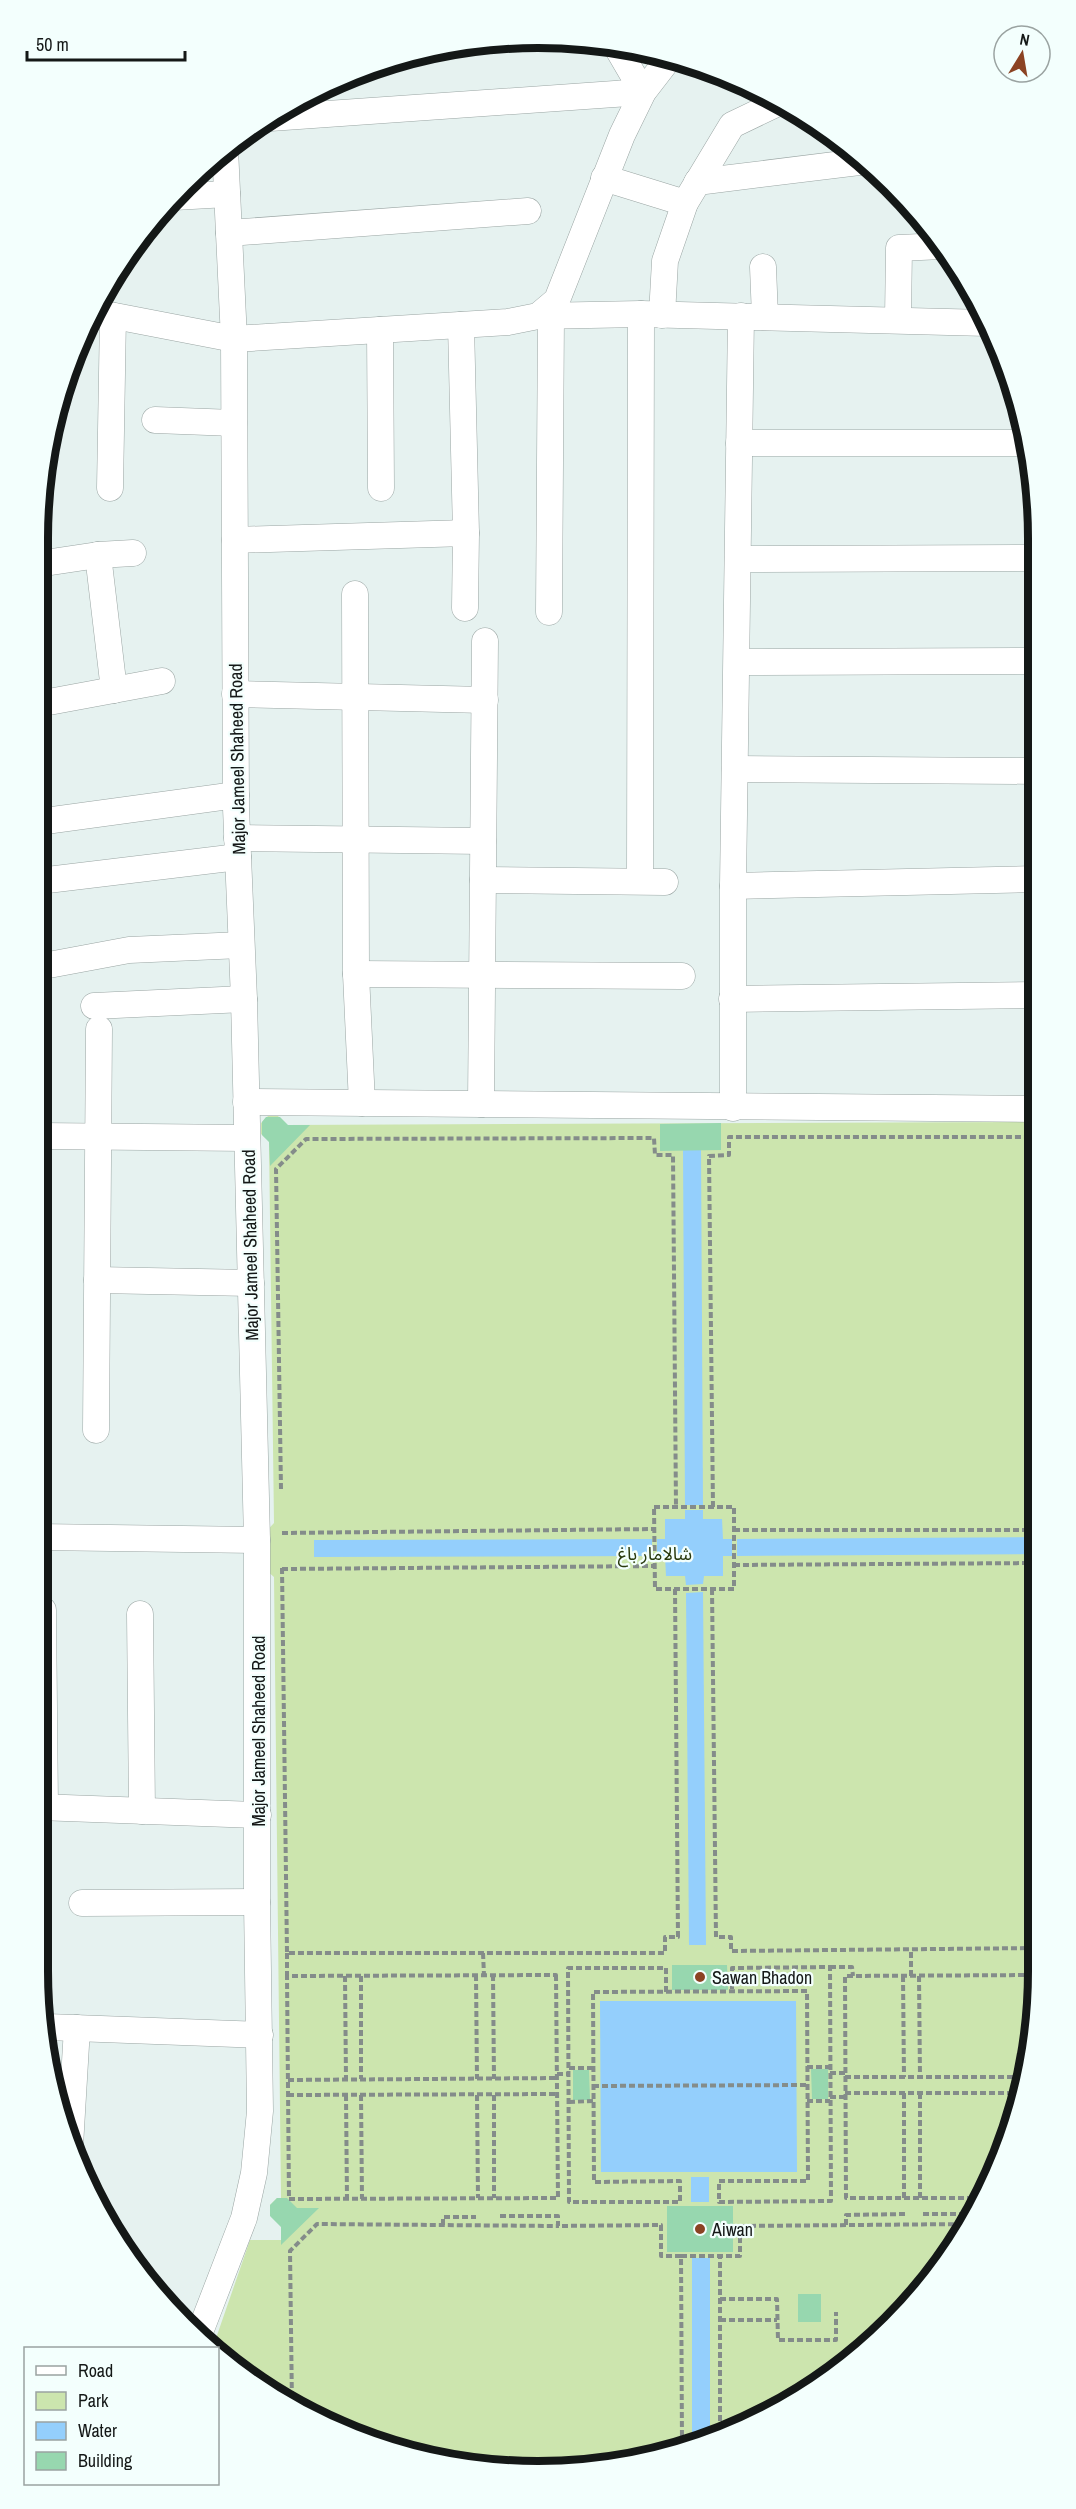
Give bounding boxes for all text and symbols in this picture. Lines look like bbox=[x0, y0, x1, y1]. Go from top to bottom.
scale bar bbox=[27, 24, 184, 62]
north arrow bbox=[992, 24, 1052, 84]
text: N bbox=[1018, 28, 1032, 51]
text: 50 m bbox=[36, 32, 69, 57]
street label: Major Jameel Shaheed Road bbox=[223, 663, 251, 855]
street label: Major Jameel Shaheed Road bbox=[236, 1149, 264, 1341]
park label: شالامار باغ bbox=[618, 1541, 692, 1568]
street label: Major Jameel Shaheed Road bbox=[246, 1635, 271, 1827]
place label: Sawan Bhadon bbox=[712, 1965, 812, 1990]
marker: Sawan Bhadon bbox=[693, 1970, 707, 1984]
place label: Aiwan bbox=[711, 2217, 753, 2242]
marker: Aiwan bbox=[693, 2222, 707, 2236]
legend bbox=[24, 2347, 219, 2485]
text: Road bbox=[78, 2358, 113, 2383]
text: Park bbox=[78, 2388, 109, 2413]
text: Water bbox=[78, 2418, 117, 2443]
text: Building bbox=[78, 2448, 133, 2473]

